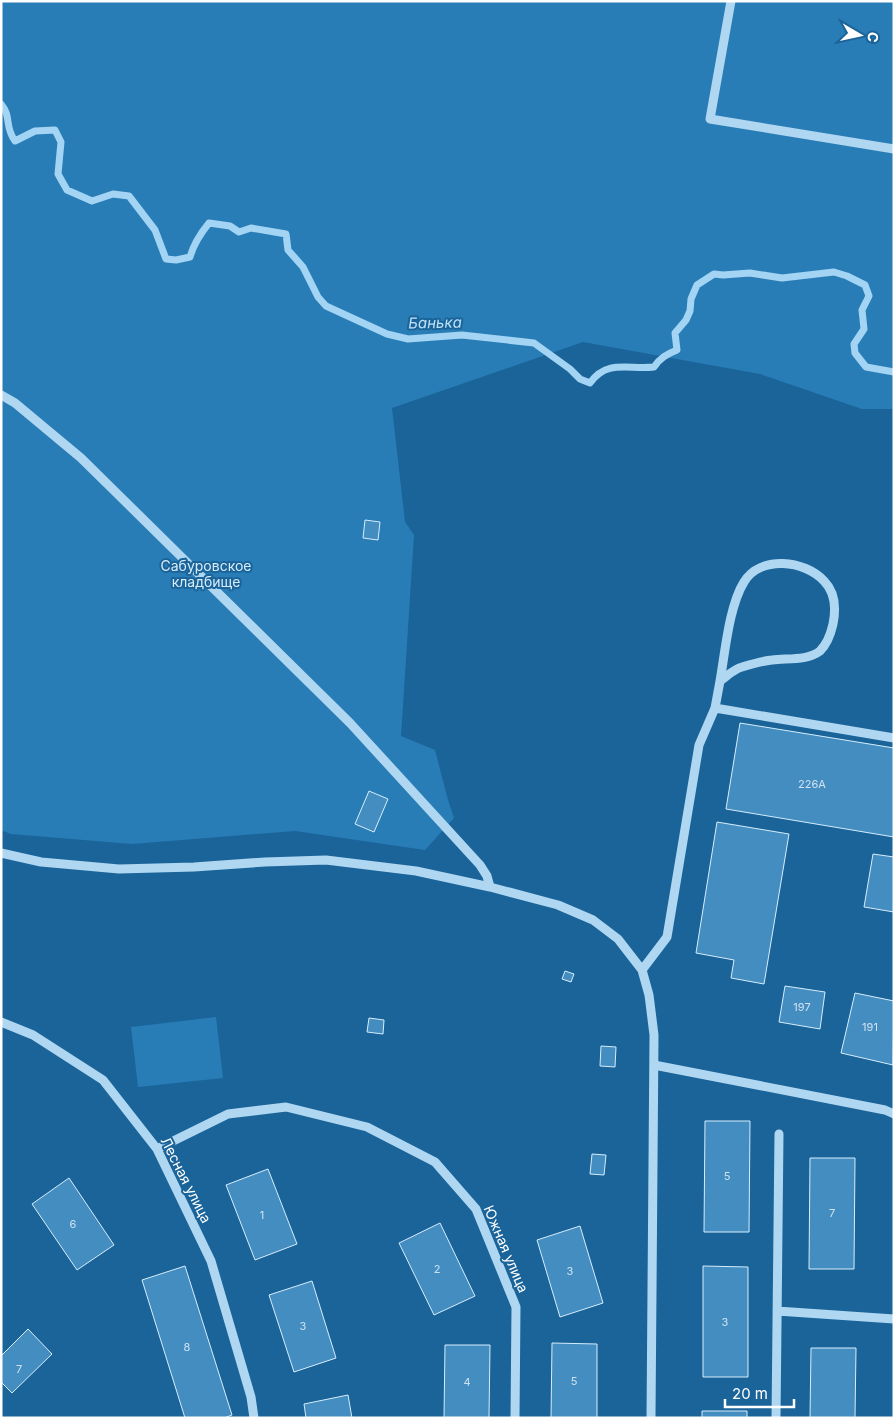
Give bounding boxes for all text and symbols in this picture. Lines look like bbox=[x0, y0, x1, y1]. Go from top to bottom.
north arrow bbox=[835, 10, 885, 60]
text: С bbox=[864, 31, 883, 44]
water label: Банька bbox=[408, 313, 462, 332]
park label: Сабуровское кладбище bbox=[161, 557, 251, 590]
house number: 226А bbox=[798, 777, 826, 791]
house number: 197 bbox=[793, 1000, 811, 1014]
house number: 191 bbox=[862, 1020, 878, 1034]
street label: Лесная улица bbox=[157, 1134, 215, 1226]
house number: 5 bbox=[724, 1169, 731, 1183]
street label: Южная улица bbox=[480, 1203, 532, 1295]
house number: 7 bbox=[829, 1206, 835, 1220]
house number: 1 bbox=[260, 1208, 264, 1222]
house number: 6 bbox=[70, 1217, 77, 1231]
house number: 2 bbox=[434, 1262, 440, 1276]
house number: 3 bbox=[567, 1264, 574, 1278]
house number: 3 bbox=[722, 1315, 729, 1329]
house number: 3 bbox=[300, 1319, 307, 1333]
house number: 8 bbox=[184, 1340, 191, 1354]
house number: 7 bbox=[16, 1362, 22, 1376]
house number: 5 bbox=[571, 1374, 578, 1388]
house number: 4 bbox=[463, 1375, 471, 1389]
scale bar bbox=[725, 1376, 794, 1408]
text: 20 m bbox=[732, 1384, 768, 1403]

